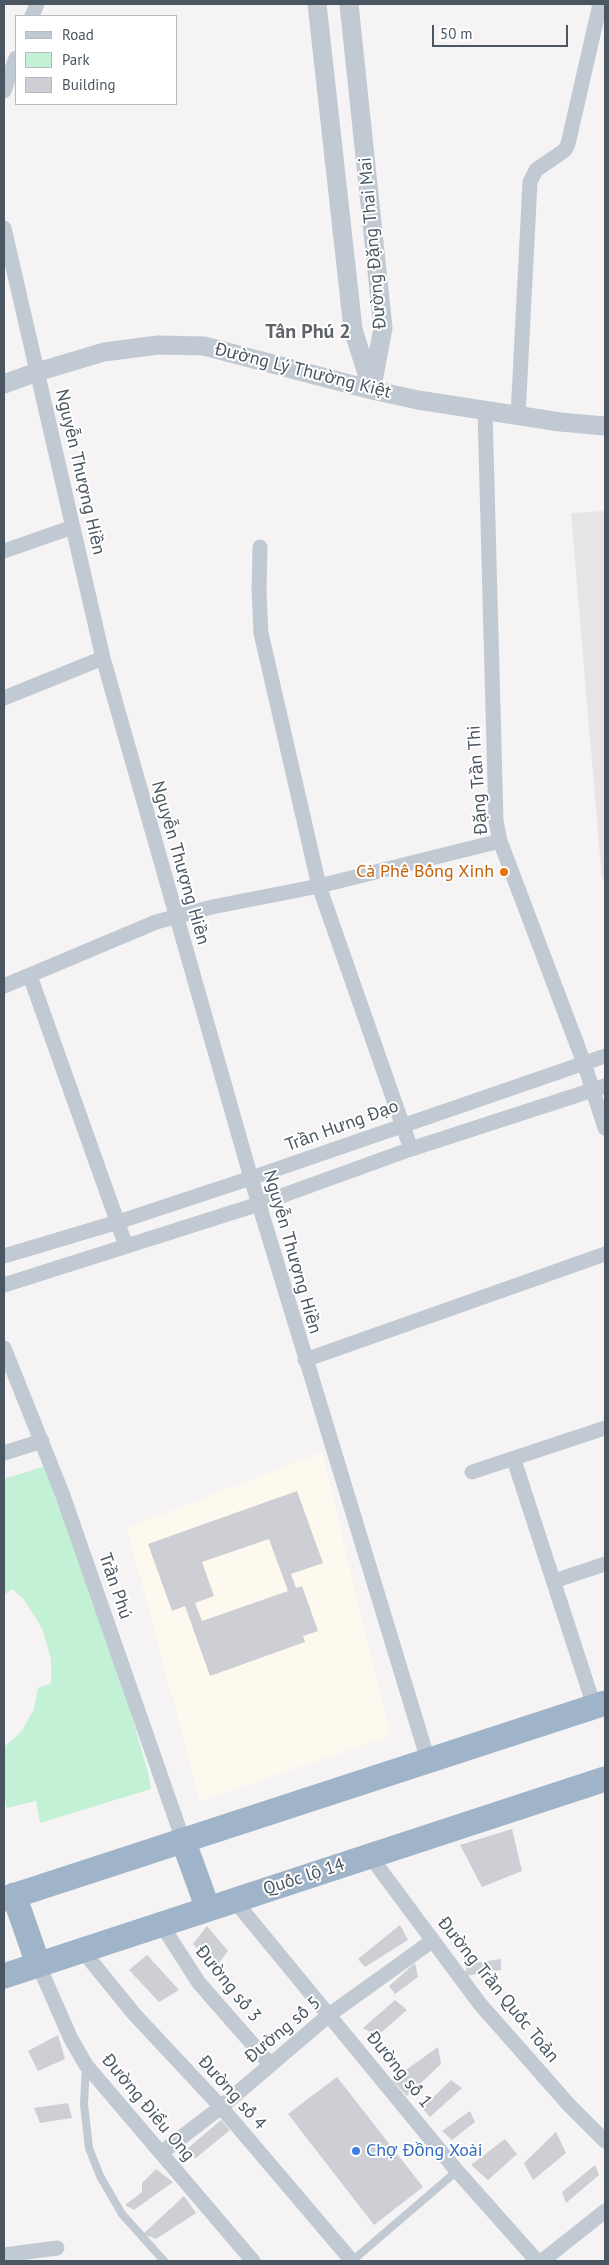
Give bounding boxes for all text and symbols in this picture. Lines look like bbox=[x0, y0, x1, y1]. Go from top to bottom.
legend bbox=[15, 15, 178, 105]
scale bar bbox=[434, 15, 570, 47]
text: 50 m bbox=[440, 24, 473, 43]
text: Road bbox=[62, 25, 94, 44]
text: Park bbox=[62, 50, 90, 69]
text: Building bbox=[62, 75, 116, 94]
street label: Đường Đặng Thai Mai bbox=[355, 156, 391, 330]
district label: Tân Phú 2 bbox=[265, 320, 351, 344]
street label: Đường Lý Thường Kiệt bbox=[213, 339, 393, 403]
street label: Nguyễn Thượng Hiền bbox=[50, 387, 110, 557]
street label: Đặng Trần Thi bbox=[463, 725, 493, 835]
street label: Nguyễn Thượng Hiền bbox=[146, 779, 214, 947]
place label: Cà Phê Bống Xinh bbox=[356, 861, 494, 883]
marker: Cà Phê Bống Xinh bbox=[498, 866, 510, 878]
street label: Trần Hưng Đạo bbox=[282, 1096, 402, 1156]
street label: Nguyễn Thượng Hiền bbox=[258, 1168, 326, 1336]
street label: Trần Phú bbox=[94, 1550, 136, 1622]
street label: Quốc lộ 14 bbox=[261, 1854, 347, 1900]
street label: Đường Trần Quốc Toản bbox=[433, 1913, 563, 2067]
street label: Đường số 3 bbox=[191, 1942, 265, 2026]
street label: Đường số 5 bbox=[241, 1992, 325, 2068]
street label: Đường số 1 bbox=[362, 2028, 436, 2112]
street label: Đường Điểu Ong bbox=[97, 2050, 199, 2166]
street label: Đường số 4 bbox=[193, 2052, 271, 2134]
place label: Chợ Đồng Xoài bbox=[366, 2140, 483, 2162]
marker: Chợ Đồng Xoài bbox=[350, 2145, 362, 2157]

